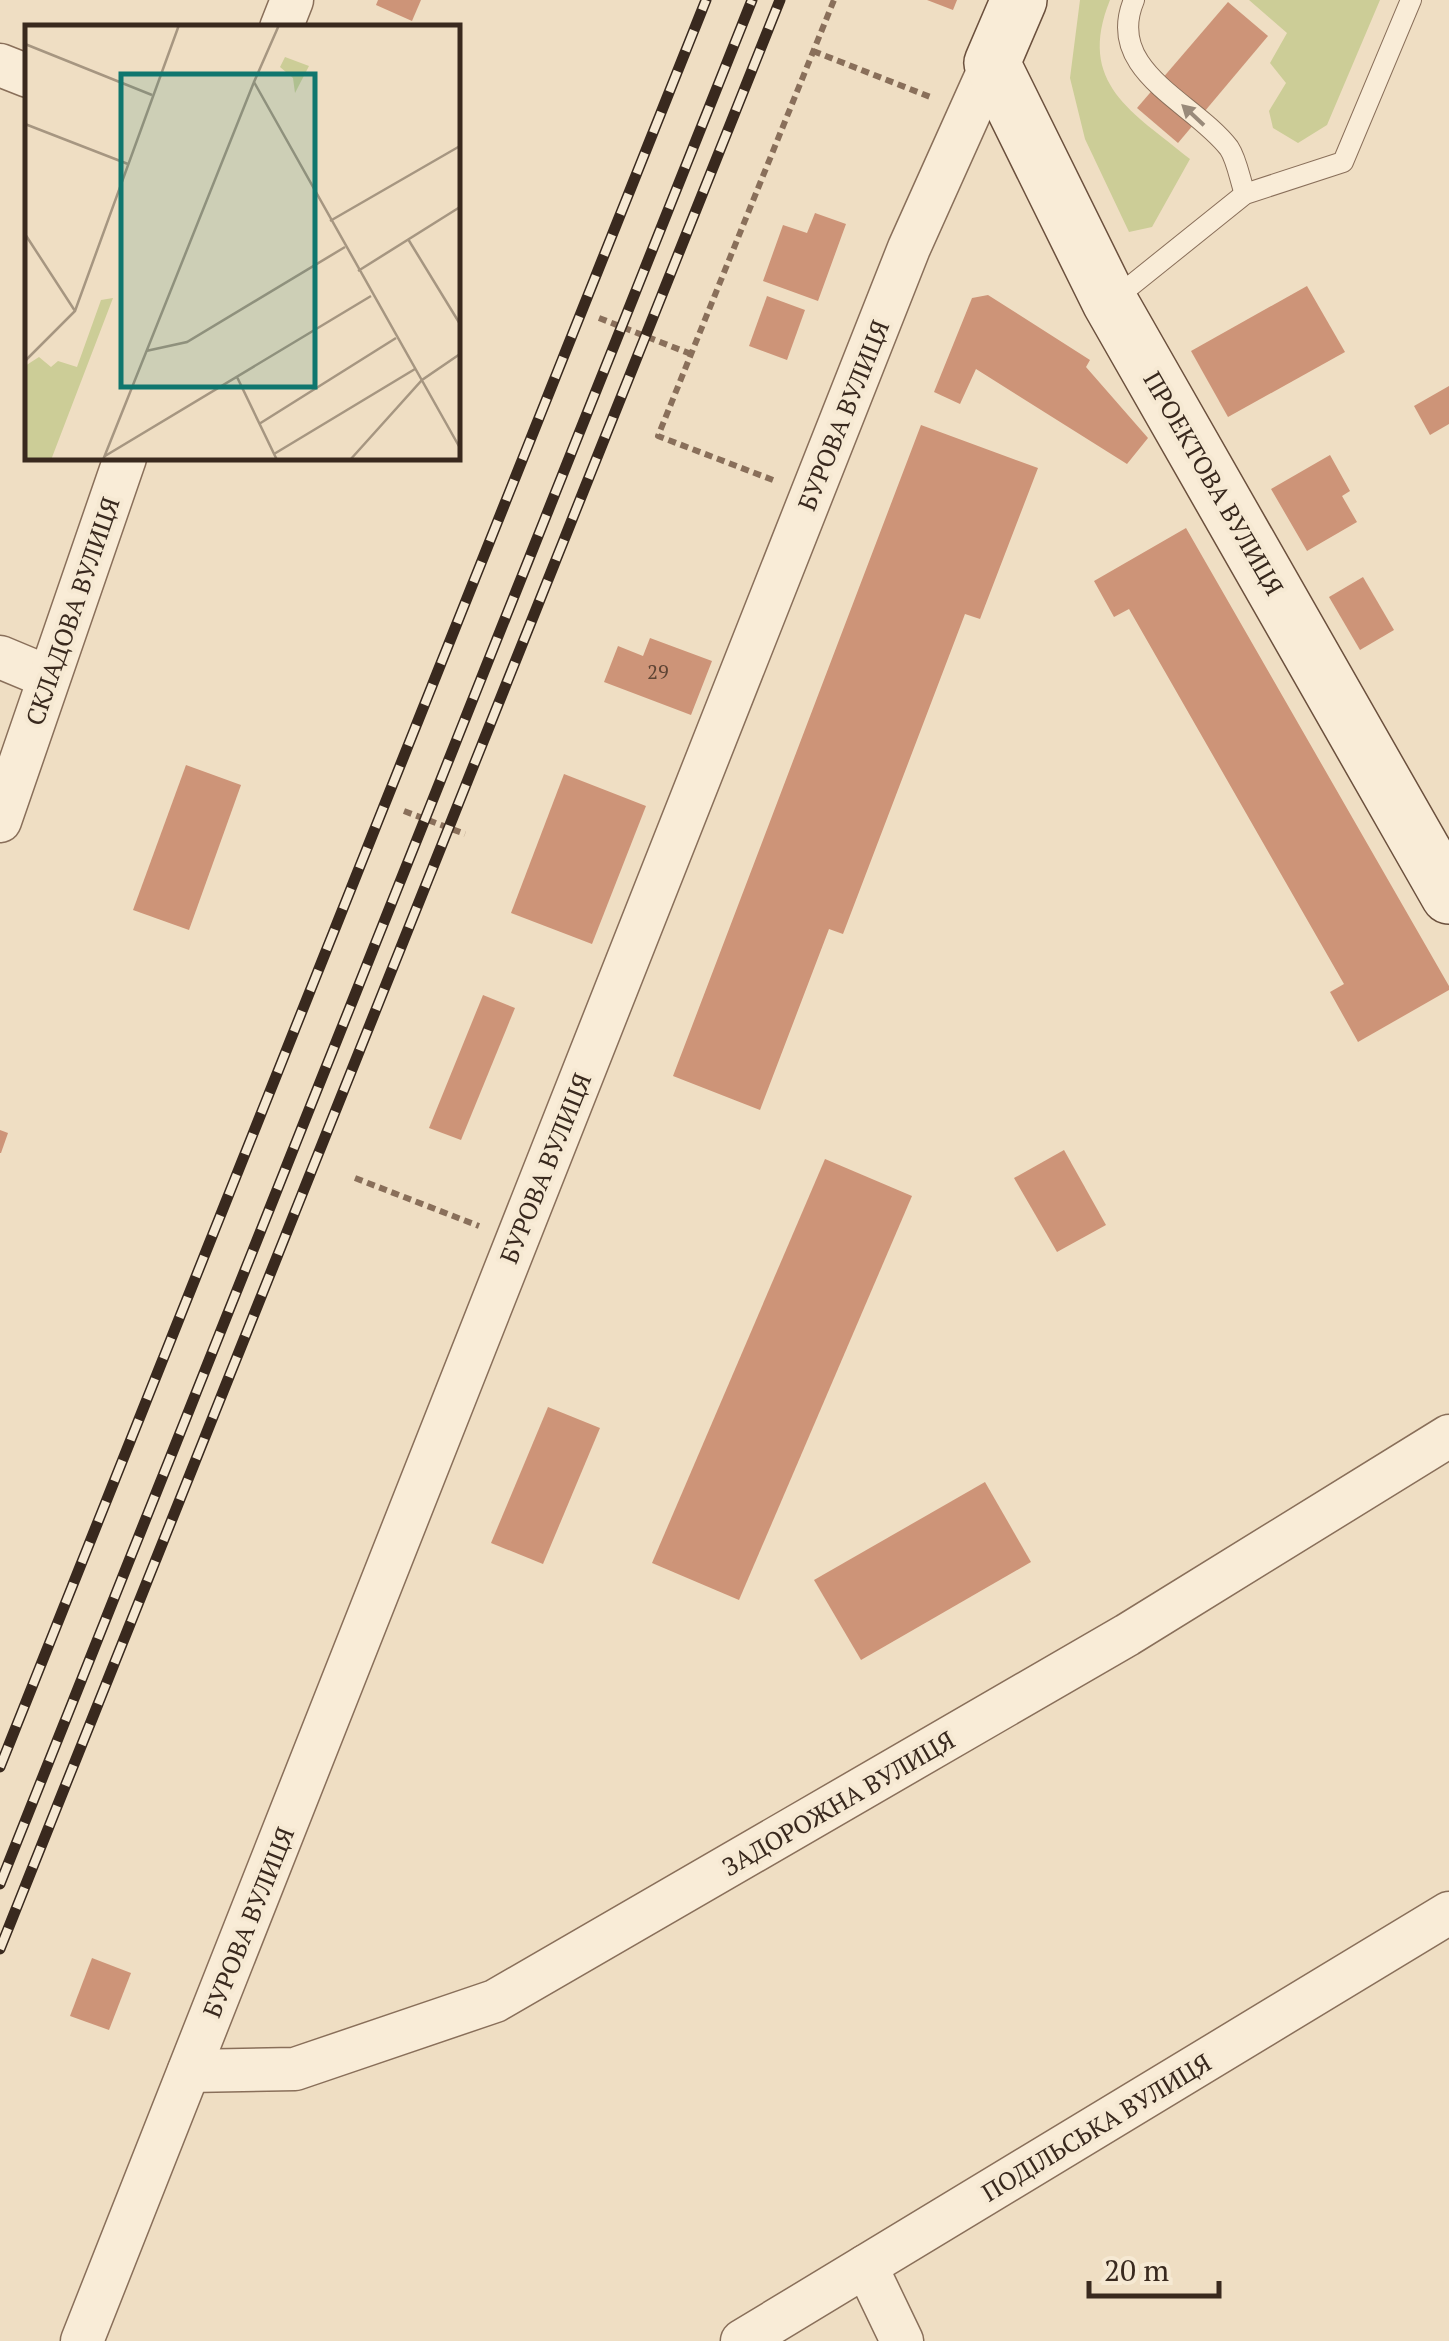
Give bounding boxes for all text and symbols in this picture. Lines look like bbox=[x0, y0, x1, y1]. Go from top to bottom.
inset map bbox=[25, 25, 460, 460]
one-way arrow bbox=[1181, 104, 1205, 127]
street label: БУРОВА ВУЛИЦЯ bbox=[790, 315, 896, 515]
street label: ПРОЕКТОВА ВУЛИЦЯ bbox=[1136, 365, 1292, 601]
street label: СКЛАДОВА ВУЛИЦЯ bbox=[17, 492, 127, 729]
house number: 29 bbox=[647, 658, 669, 685]
street label: БУРОВА ВУЛИЦЯ bbox=[492, 1068, 598, 1268]
street label: ЗАДОРОЖНА ВУЛИЦЯ bbox=[716, 1723, 960, 1883]
street label: БУРОВА ВУЛИЦЯ bbox=[195, 1822, 301, 2022]
street label: ПОДІЛЬСЬКА ВУЛИЦЯ bbox=[975, 2045, 1217, 2209]
scale bar bbox=[1089, 2236, 1219, 2298]
text: 20 m bbox=[1104, 2250, 1169, 2290]

